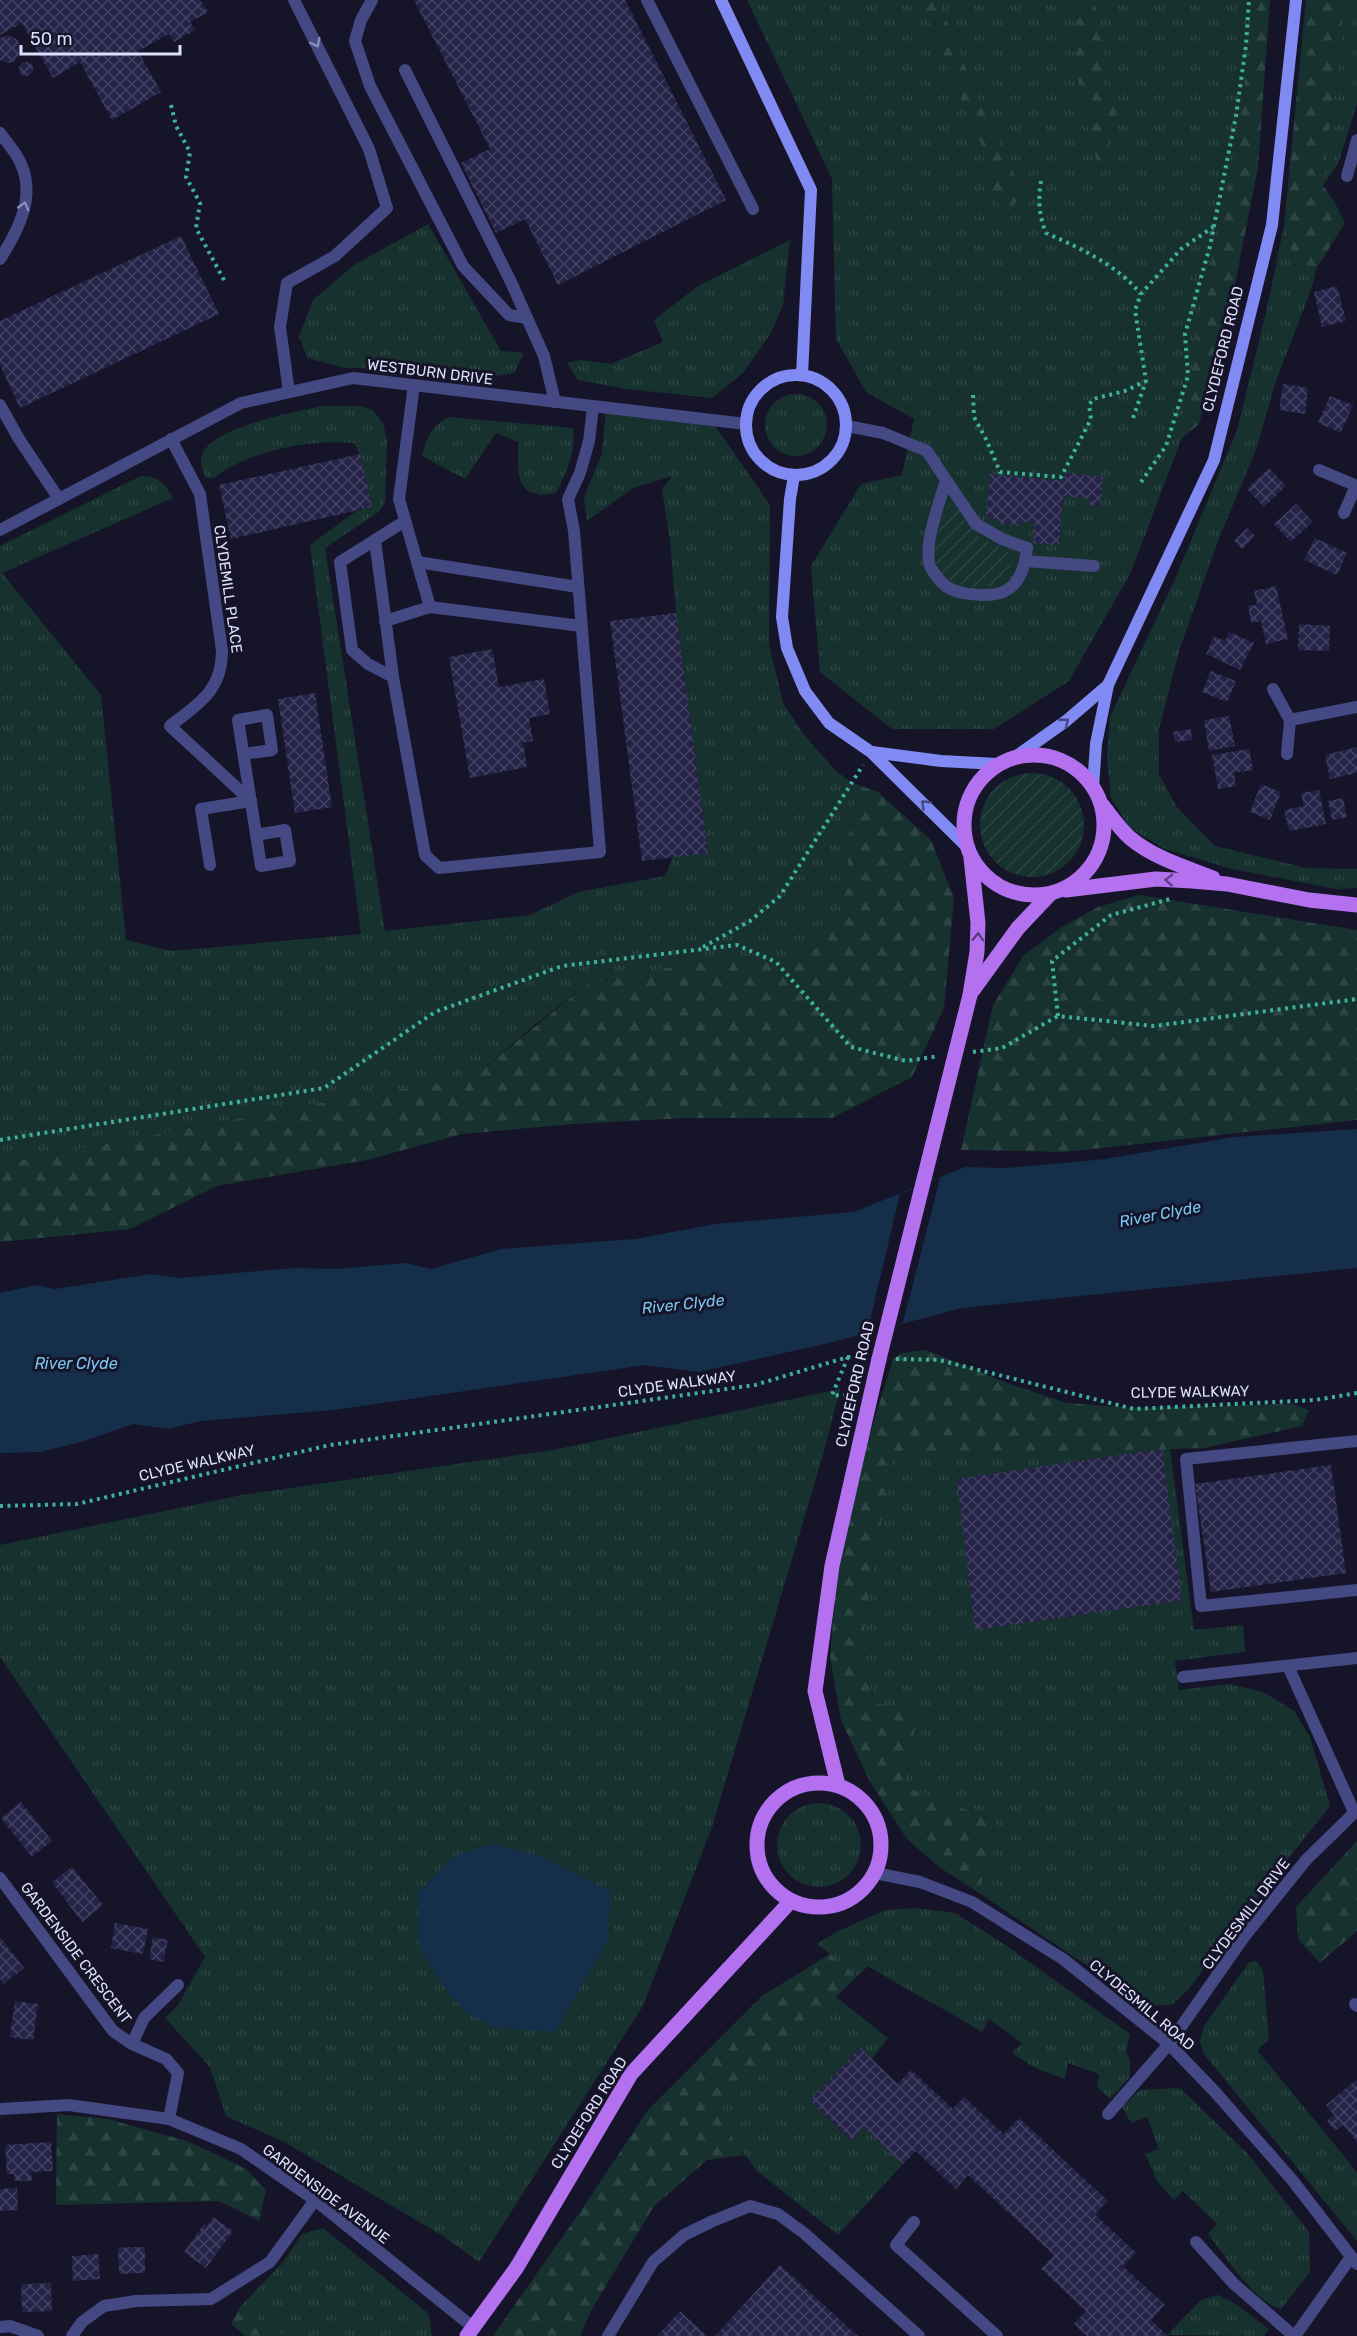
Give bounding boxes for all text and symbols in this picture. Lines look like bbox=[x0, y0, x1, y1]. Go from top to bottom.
scale bar bbox=[21, 18, 180, 56]
text: 50 m bbox=[30, 28, 73, 50]
one-way arrow bbox=[308, 36, 320, 47]
one-way arrow bbox=[17, 201, 29, 212]
street label: CLYDEFORD ROAD bbox=[1199, 284, 1247, 414]
street label: WESTBURN DRIVE bbox=[366, 355, 494, 389]
street label: CLYDEMILL PLACE bbox=[210, 524, 246, 654]
one-way arrow bbox=[1058, 718, 1069, 729]
one-way arrow bbox=[921, 800, 932, 811]
one-way arrow bbox=[1164, 874, 1173, 886]
one-way arrow bbox=[971, 933, 984, 942]
water label: River Clyde bbox=[1117, 1197, 1203, 1231]
water label: River Clyde bbox=[641, 1290, 725, 1318]
street label: CLYDEFORD ROAD bbox=[832, 1319, 878, 1449]
water label: River Clyde bbox=[34, 1354, 118, 1373]
street label: CLYDE WALKWAY bbox=[617, 1367, 737, 1401]
street label: CLYDE WALKWAY bbox=[1130, 1382, 1250, 1402]
street label: CLYDE WALKWAY bbox=[137, 1441, 257, 1485]
street label: CLYDESMILL DRIVE bbox=[1198, 1855, 1294, 1973]
street label: GARDENSIDE CRESCENT bbox=[17, 1879, 135, 2028]
street label: CLYDESMILL ROAD bbox=[1086, 1956, 1198, 2054]
street label: CLYDEFORD ROAD bbox=[547, 2054, 631, 2172]
street label: GARDENSIDE AVENUE bbox=[259, 2140, 393, 2248]

